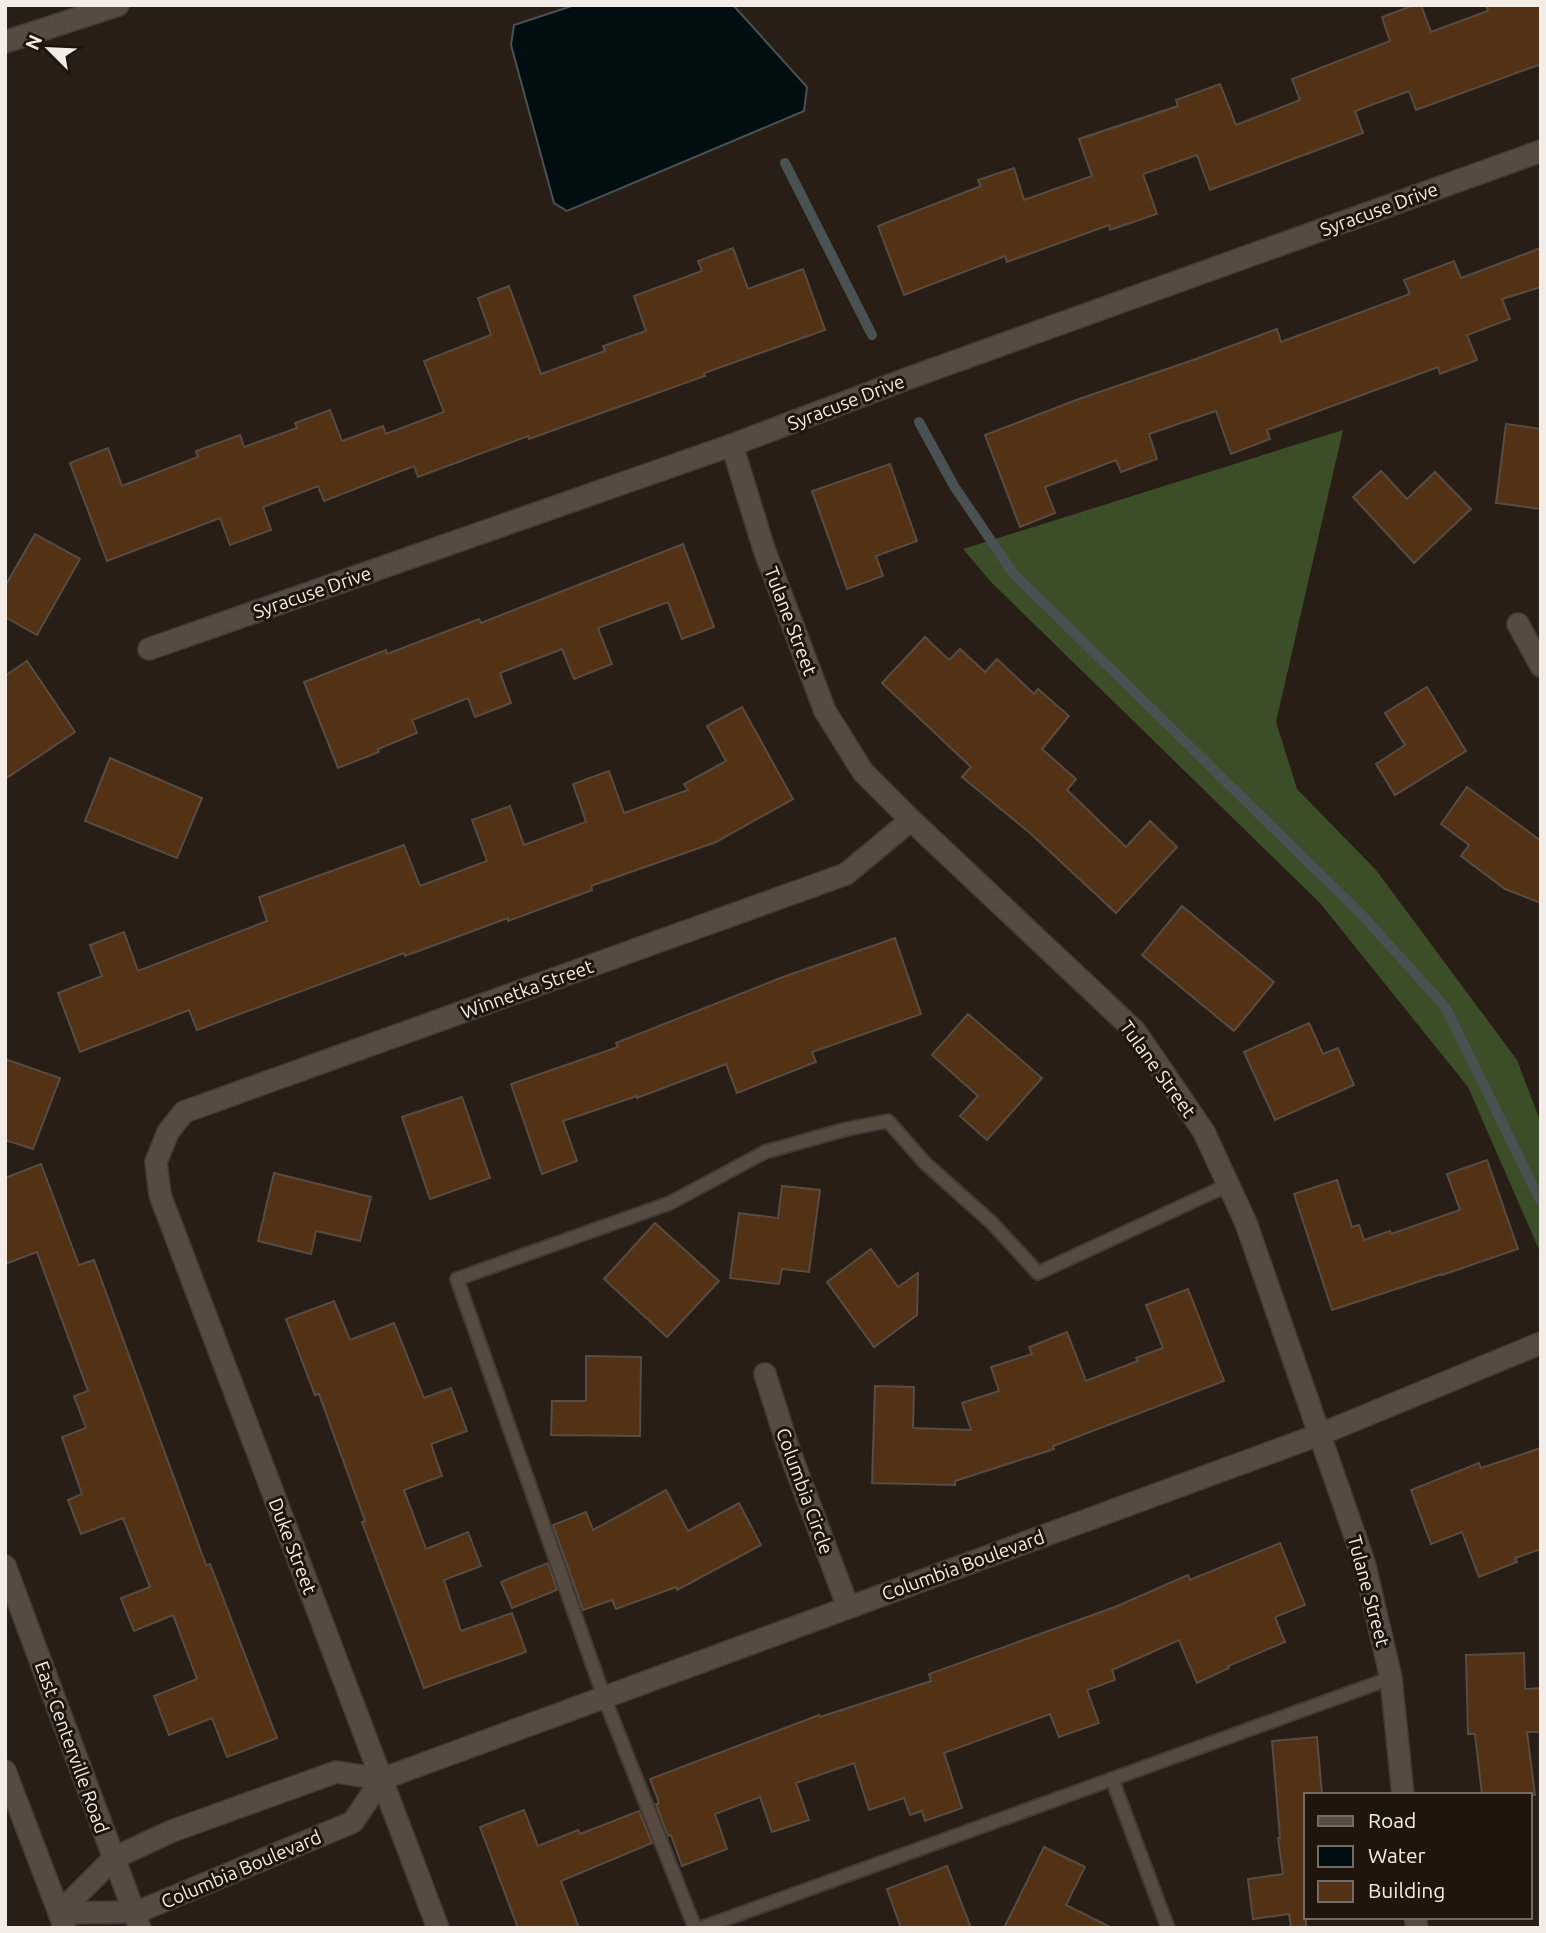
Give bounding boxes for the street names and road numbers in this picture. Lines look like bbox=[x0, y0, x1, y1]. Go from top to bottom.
street label: Syracuse Drive bbox=[1317, 178, 1441, 240]
street label: Syracuse Drive bbox=[784, 370, 908, 434]
street label: Syracuse Drive bbox=[250, 561, 374, 623]
street label: Tulane Street bbox=[760, 564, 822, 679]
street label: Winnetka Street bbox=[458, 955, 597, 1023]
street label: Tulane Street bbox=[1115, 1016, 1201, 1122]
street label: Columbia Circle bbox=[772, 1425, 838, 1557]
street label: Duke Street bbox=[265, 1495, 322, 1598]
street label: Columbia Boulevard bbox=[879, 1525, 1047, 1605]
street label: Tulane Street bbox=[1344, 1533, 1395, 1650]
street label: East Centerville Road bbox=[31, 1658, 113, 1836]
street label: Columbia Boulevard bbox=[158, 1825, 324, 1913]

